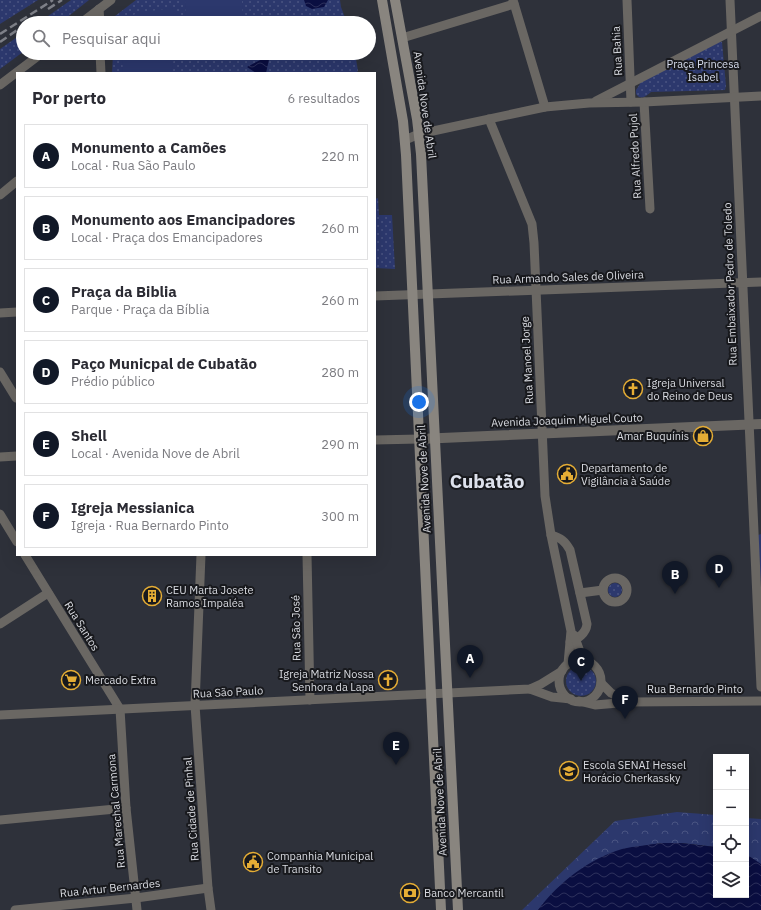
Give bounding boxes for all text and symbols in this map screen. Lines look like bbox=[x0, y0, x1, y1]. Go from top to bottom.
search box bbox=[16, 16, 376, 60]
street label: Rua Bahia bbox=[609, 26, 625, 76]
icon: search bbox=[30, 27, 52, 49]
text: Pesquisar aqui bbox=[62, 29, 161, 48]
street label: Avenida Nove de Abril bbox=[411, 51, 439, 159]
park label: Praça Princesa Isabel bbox=[667, 57, 739, 84]
text: Por perto bbox=[32, 87, 106, 109]
text: 6 resultados bbox=[287, 90, 360, 107]
street label: Rua Alfredo Pujol bbox=[626, 113, 644, 199]
text: Monumento a Camões bbox=[71, 138, 226, 157]
text: A bbox=[42, 148, 50, 165]
text: 220 m bbox=[321, 148, 359, 165]
text: Local · Rua São Paulo bbox=[71, 157, 196, 174]
street label: Rua Embaixador Pedro de Toledo bbox=[720, 202, 740, 366]
text: Monumento aos Emancipadores bbox=[71, 210, 295, 229]
text: B bbox=[42, 220, 50, 237]
text: 260 m bbox=[321, 220, 359, 237]
text: Local · Praça dos Emancipadores bbox=[71, 229, 263, 246]
street label: Rua Armando Sales de Oliveira bbox=[492, 267, 644, 287]
text: Praça da Biblia bbox=[71, 282, 177, 301]
text: C bbox=[42, 292, 50, 309]
text: 260 m bbox=[321, 292, 359, 309]
text: Parque · Praça da Bíblia bbox=[71, 301, 209, 318]
street label: Rua Manoel Jorge bbox=[518, 316, 536, 404]
text: Paço Municpal de Cubatão bbox=[71, 354, 257, 373]
text: D bbox=[41, 364, 51, 381]
text: 280 m bbox=[321, 364, 359, 381]
text: Prédio público bbox=[71, 373, 155, 390]
place label: Igreja Universal do Reino de Deus bbox=[647, 376, 733, 403]
church icon: Igreja Universal do Reino de Deus bbox=[622, 378, 644, 400]
your location bbox=[409, 392, 429, 412]
street label: Avenida Joaquim Miguel Couto bbox=[491, 410, 643, 430]
street label: Avenida Nove de Abril bbox=[414, 425, 434, 533]
shop icon: Amar Buquínis bbox=[692, 425, 714, 447]
text: Shell bbox=[71, 426, 107, 445]
place label: Amar Buquínis bbox=[617, 429, 689, 443]
text: E bbox=[42, 436, 50, 453]
text: 290 m bbox=[321, 436, 359, 453]
text: Local · Avenida Nove de Abril bbox=[71, 445, 240, 462]
place label: Departamento de Vigilância à Saúde bbox=[581, 461, 670, 488]
public building icon: Departamento de Vigilância à Saúde bbox=[556, 463, 578, 485]
district label: Cubatão bbox=[450, 469, 525, 493]
text: Igreja Messianica bbox=[71, 498, 195, 517]
text: F bbox=[42, 508, 50, 525]
text: 300 m bbox=[321, 508, 359, 525]
text: Igreja · Rua Bernardo Pinto bbox=[71, 517, 229, 534]
pin: D bbox=[706, 555, 732, 588]
pin: B bbox=[662, 561, 688, 594]
place label: CEU Marta Josete Ramos Impaléa bbox=[166, 583, 254, 610]
building icon: CEU Marta Josete Ramos Impaléa bbox=[141, 585, 163, 607]
street label: Rua São José bbox=[288, 595, 304, 661]
street label: Rua Santos bbox=[61, 599, 103, 653]
pin: A bbox=[457, 645, 483, 678]
pin: C bbox=[568, 648, 594, 681]
place label: Igreja Matriz Nossa Senhora da Lapa bbox=[279, 667, 374, 694]
supermarket icon: Mercado Extra bbox=[60, 669, 82, 691]
church icon: Igreja Matriz Nossa Senhora da Lapa bbox=[377, 669, 399, 691]
place label: Mercado Extra bbox=[85, 673, 156, 687]
street label: Rua Bernardo Pinto bbox=[647, 682, 743, 696]
street label: Rua São Paulo bbox=[192, 683, 264, 701]
pin: F bbox=[612, 686, 638, 719]
pin: E bbox=[383, 732, 409, 765]
street label: Avenida Nove de Abril bbox=[430, 748, 450, 856]
street label: Rua Marechal Carmona bbox=[104, 753, 128, 869]
map controls bbox=[713, 754, 749, 898]
button: + bbox=[713, 754, 749, 790]
street label: Rua Cidade de Pinhal bbox=[180, 756, 202, 862]
place label: Escola SENAI Hessel Horácio Cherkassky bbox=[583, 758, 686, 785]
school or university icon: Escola SENAI Hessel Horácio Cherkassky bbox=[558, 760, 580, 782]
button: − bbox=[713, 790, 749, 826]
button: locate bbox=[713, 826, 749, 862]
place label: Companhia Municipal de Transito bbox=[267, 849, 373, 876]
public building icon: Companhia Municipal de Transito bbox=[242, 851, 264, 873]
button: layers bbox=[713, 862, 749, 898]
street label: Rua Artur Bernardes bbox=[59, 876, 161, 900]
bank icon: Banco Mercantil bbox=[399, 882, 421, 904]
place label: Banco Mercantil bbox=[424, 886, 504, 900]

